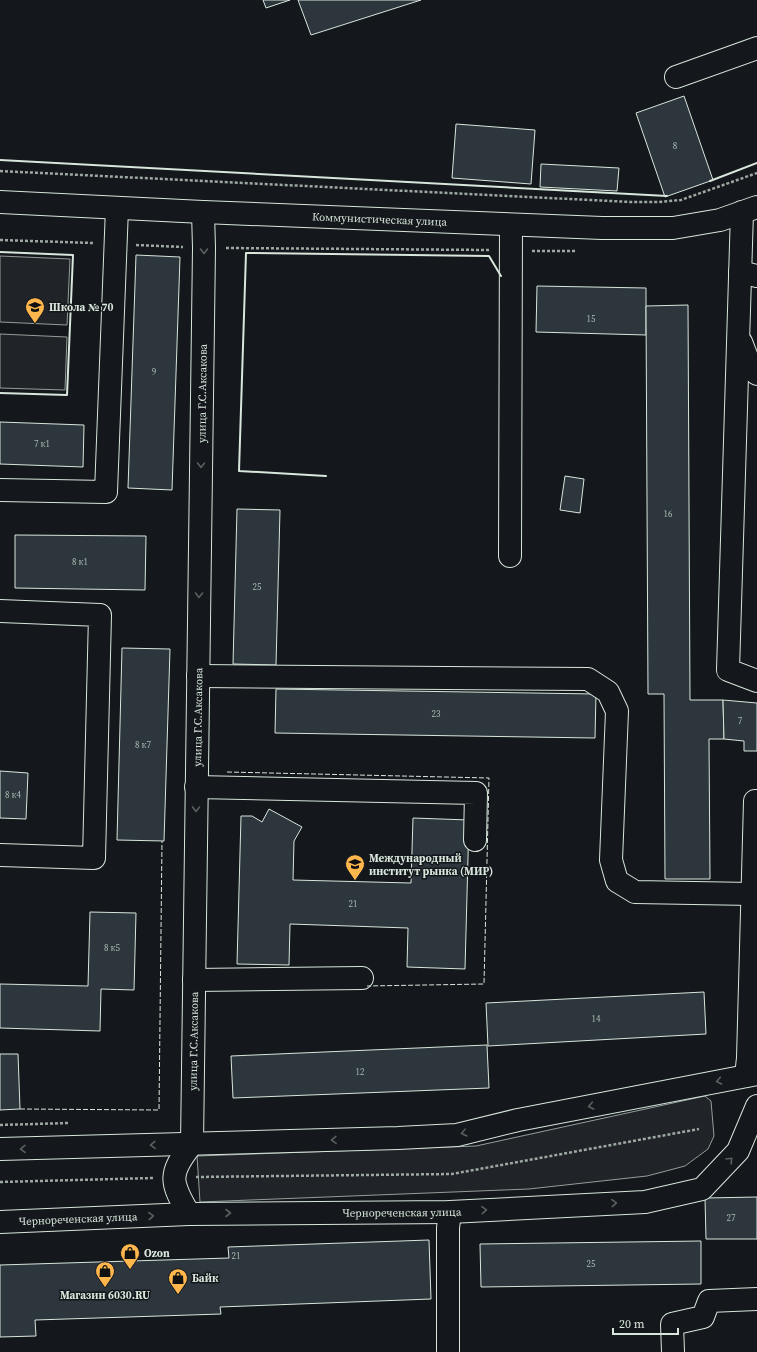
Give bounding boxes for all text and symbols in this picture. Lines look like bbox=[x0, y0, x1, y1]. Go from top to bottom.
house number: 8 bbox=[673, 140, 678, 152]
street label: Коммунистическая улица bbox=[312, 209, 448, 229]
one-way arrow bbox=[200, 248, 208, 254]
school or university icon: Школа № 70 bbox=[24, 296, 46, 324]
place label: Школа № 70 bbox=[49, 300, 113, 315]
house number: 15 bbox=[586, 313, 596, 325]
street label: улица Г.С.Аксакова bbox=[194, 343, 210, 443]
house number: 9 bbox=[152, 366, 157, 378]
house number: 7 к1 bbox=[34, 438, 50, 450]
one-way arrow bbox=[197, 462, 205, 468]
house number: 16 bbox=[663, 508, 673, 520]
house number: 8 к1 bbox=[72, 556, 88, 568]
house number: 25 bbox=[252, 581, 262, 593]
one-way arrow bbox=[195, 592, 203, 598]
street label: улица Г.С.Аксакова bbox=[190, 667, 206, 767]
house number: 23 bbox=[431, 708, 441, 720]
house number: 7 bbox=[738, 715, 743, 727]
house number: 8 к7 bbox=[135, 739, 152, 751]
house number: 8 к4 bbox=[5, 789, 22, 801]
one-way arrow bbox=[192, 806, 200, 812]
place label: Международный институт рынка (МИР) bbox=[369, 851, 493, 879]
school or university icon: Международный институт рынка (МИР) bbox=[344, 853, 366, 881]
house number: 21 bbox=[348, 898, 358, 910]
house number: 8 к5 bbox=[104, 942, 121, 954]
street label: улица Г.С.Аксакова bbox=[185, 991, 202, 1091]
house number: 14 bbox=[591, 1013, 601, 1025]
house number: 12 bbox=[355, 1066, 365, 1078]
one-way arrow bbox=[715, 1076, 722, 1085]
one-way arrow bbox=[588, 1101, 594, 1109]
one-way arrow bbox=[461, 1128, 468, 1137]
one-way arrow bbox=[331, 1136, 337, 1144]
one-way arrow bbox=[150, 1141, 156, 1150]
one-way arrow bbox=[20, 1145, 26, 1153]
one-way arrow bbox=[725, 1157, 733, 1165]
one-way arrow bbox=[611, 1199, 617, 1208]
street label: Чернореченская улица bbox=[342, 1204, 462, 1220]
one-way arrow bbox=[481, 1206, 487, 1214]
street label: Чернореченская улица bbox=[18, 1209, 138, 1229]
one-way arrow bbox=[225, 1209, 231, 1218]
one-way arrow bbox=[148, 1211, 154, 1220]
house number: 27 bbox=[726, 1212, 736, 1224]
shop icon: Ozon bbox=[119, 1242, 141, 1270]
place label: Ozon bbox=[144, 1246, 170, 1261]
house number: 21 bbox=[231, 1250, 241, 1262]
house number: 25 bbox=[586, 1258, 596, 1270]
shop icon: Магазин 6030.RU bbox=[94, 1260, 116, 1288]
shop icon: Байк bbox=[167, 1267, 189, 1295]
place label: Байк bbox=[192, 1271, 219, 1286]
place label: Магазин 6030.RU bbox=[60, 1288, 150, 1303]
scale bar bbox=[613, 1310, 678, 1336]
text: 20 m bbox=[619, 1316, 645, 1332]

